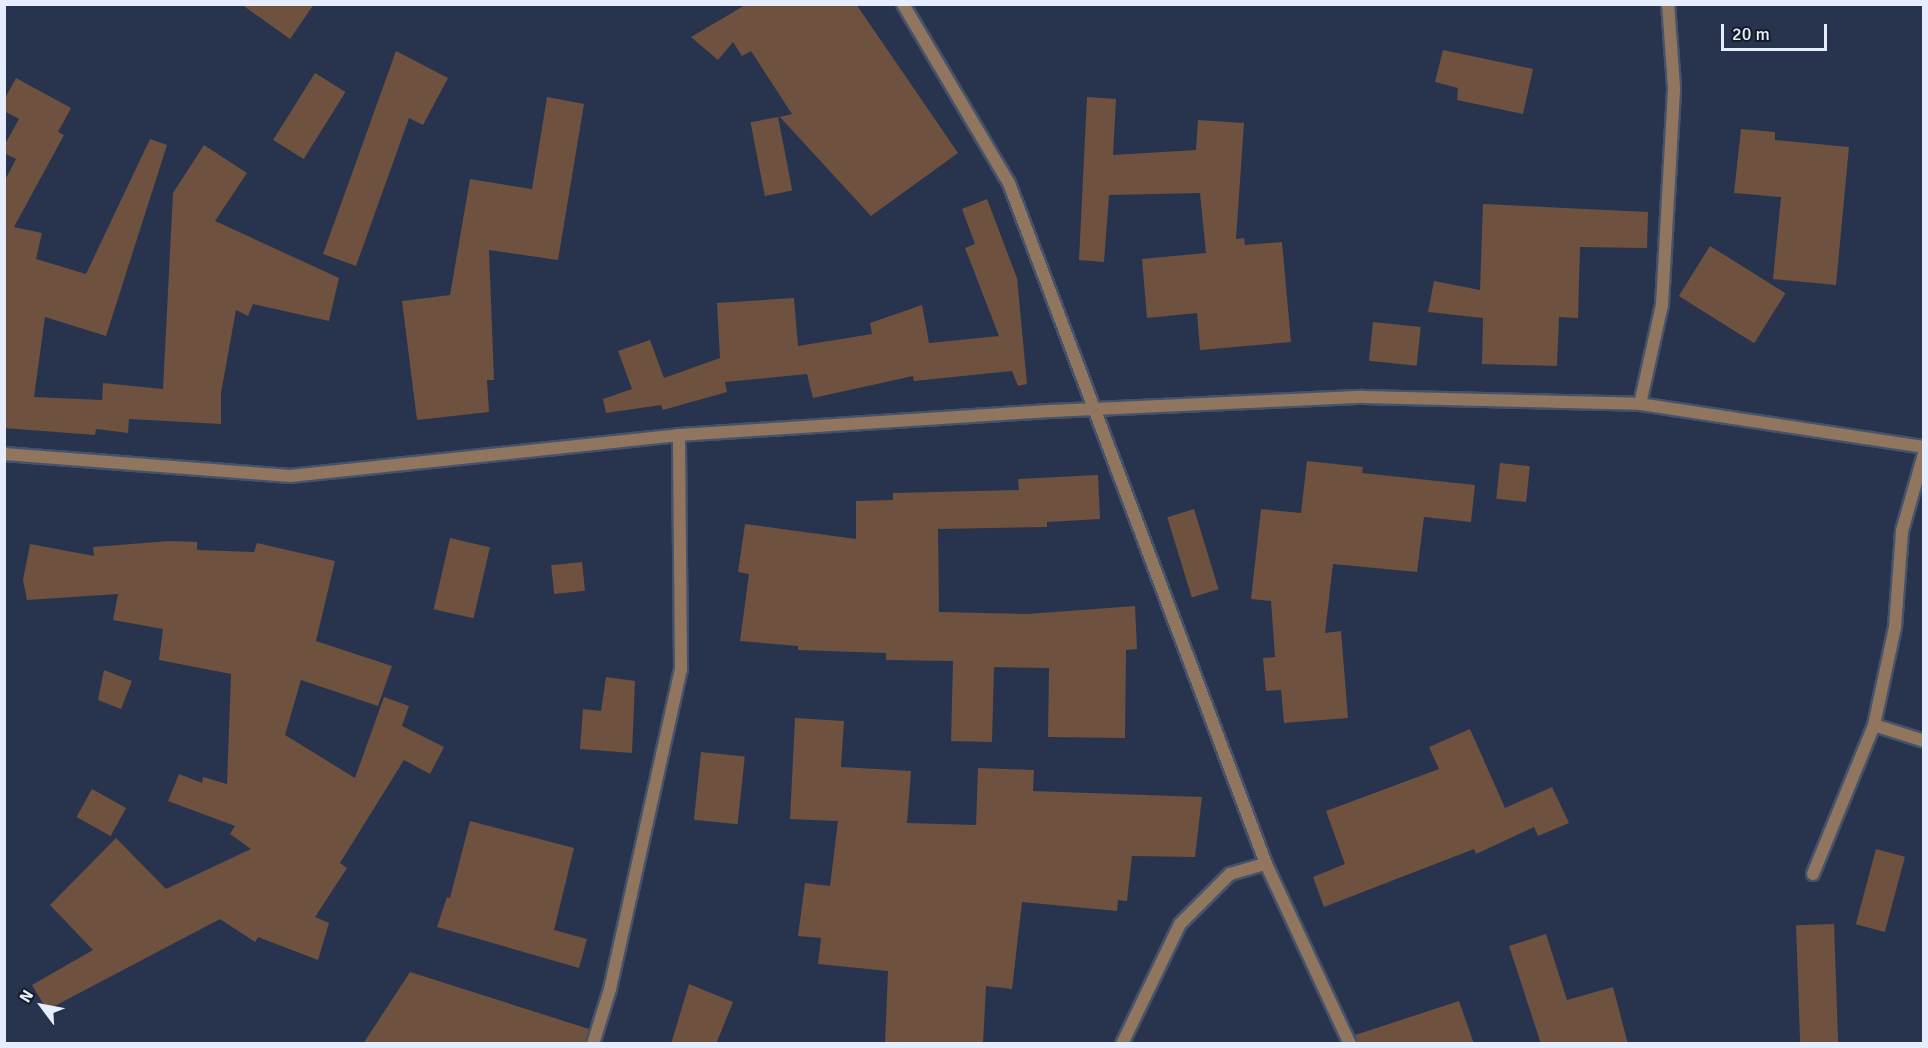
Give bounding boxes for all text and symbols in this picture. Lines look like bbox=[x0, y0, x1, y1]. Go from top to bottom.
scale bar bbox=[1724, 12, 1830, 50]
text: 20 m bbox=[1732, 23, 1770, 45]
north arrow bbox=[12, 976, 72, 1036]
text: N bbox=[15, 986, 38, 1006]

